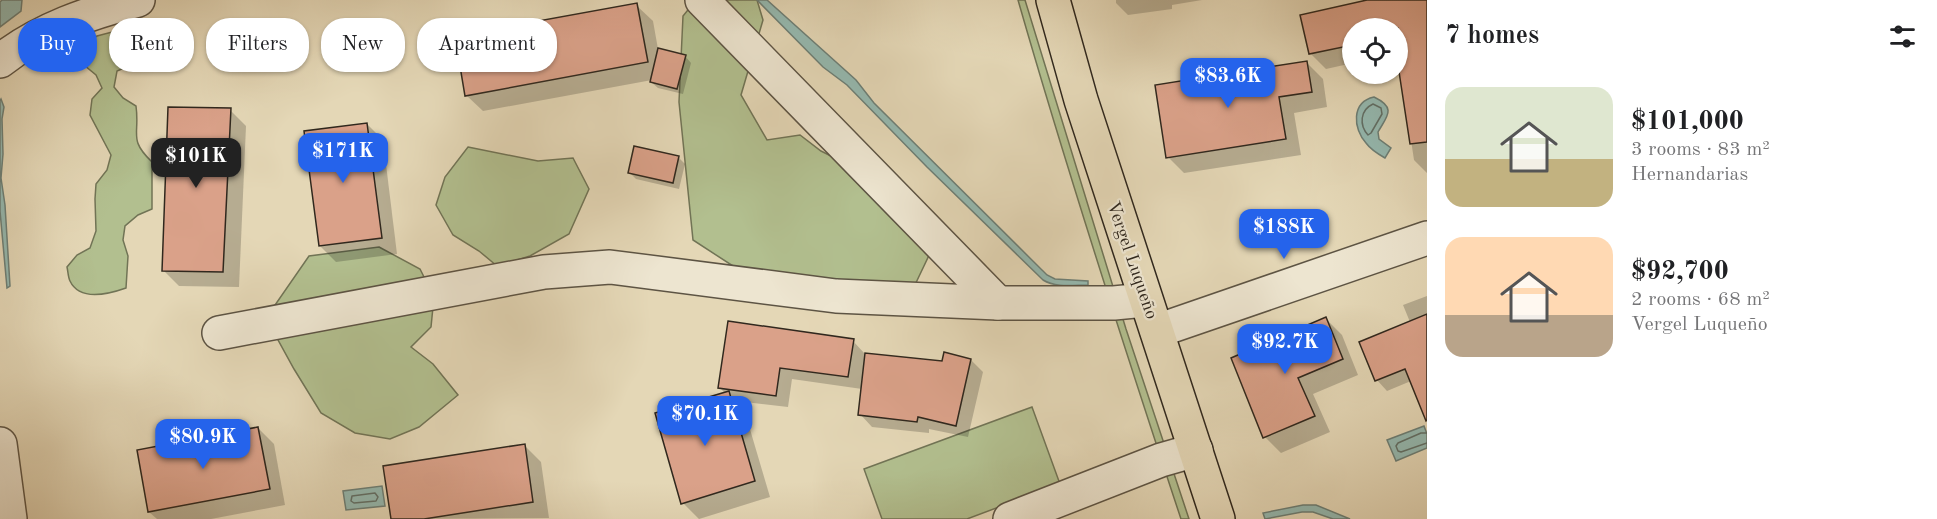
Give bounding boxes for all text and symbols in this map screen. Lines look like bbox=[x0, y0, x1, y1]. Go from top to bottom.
chip: Buy bbox=[18, 18, 97, 72]
chip: Rent bbox=[109, 18, 194, 72]
chip: Filters bbox=[206, 18, 309, 72]
chip: New bbox=[321, 18, 405, 72]
chip: Apartment bbox=[417, 18, 557, 72]
map controls bbox=[1342, 18, 1408, 84]
button: locate bbox=[1342, 18, 1408, 84]
icon: filters bbox=[1886, 20, 1919, 53]
text: 7 homes bbox=[1445, 23, 1539, 49]
pin: $83.6K bbox=[1179, 58, 1277, 109]
text: $83.6K bbox=[1194, 67, 1262, 87]
text: $101,000 bbox=[1631, 109, 1744, 135]
icon: home bbox=[1493, 111, 1565, 183]
pin: $171K bbox=[301, 133, 385, 184]
pin: $101K bbox=[154, 138, 238, 189]
text: 3 rooms · 83 m² bbox=[1631, 140, 1770, 160]
text: $171K bbox=[312, 142, 374, 162]
text: $101K bbox=[165, 147, 227, 167]
text: Hernandarias bbox=[1631, 165, 1748, 185]
street label: Vergel Luqueño bbox=[1104, 199, 1161, 321]
pin: $188K bbox=[1242, 209, 1326, 260]
text: $188K bbox=[1253, 218, 1315, 238]
text: $92,700 bbox=[1631, 259, 1729, 285]
icon: home bbox=[1493, 261, 1565, 333]
text: 2 rooms · 68 m² bbox=[1631, 290, 1770, 310]
text: Vergel Luqueño bbox=[1631, 315, 1768, 335]
pin: $92.7K bbox=[1236, 324, 1334, 375]
text: $92.7K bbox=[1251, 333, 1319, 353]
pin: $70.1K bbox=[656, 396, 754, 447]
text: $70.1K bbox=[671, 405, 739, 425]
pin: $80.9K bbox=[154, 419, 252, 470]
text: $80.9K bbox=[169, 428, 237, 448]

